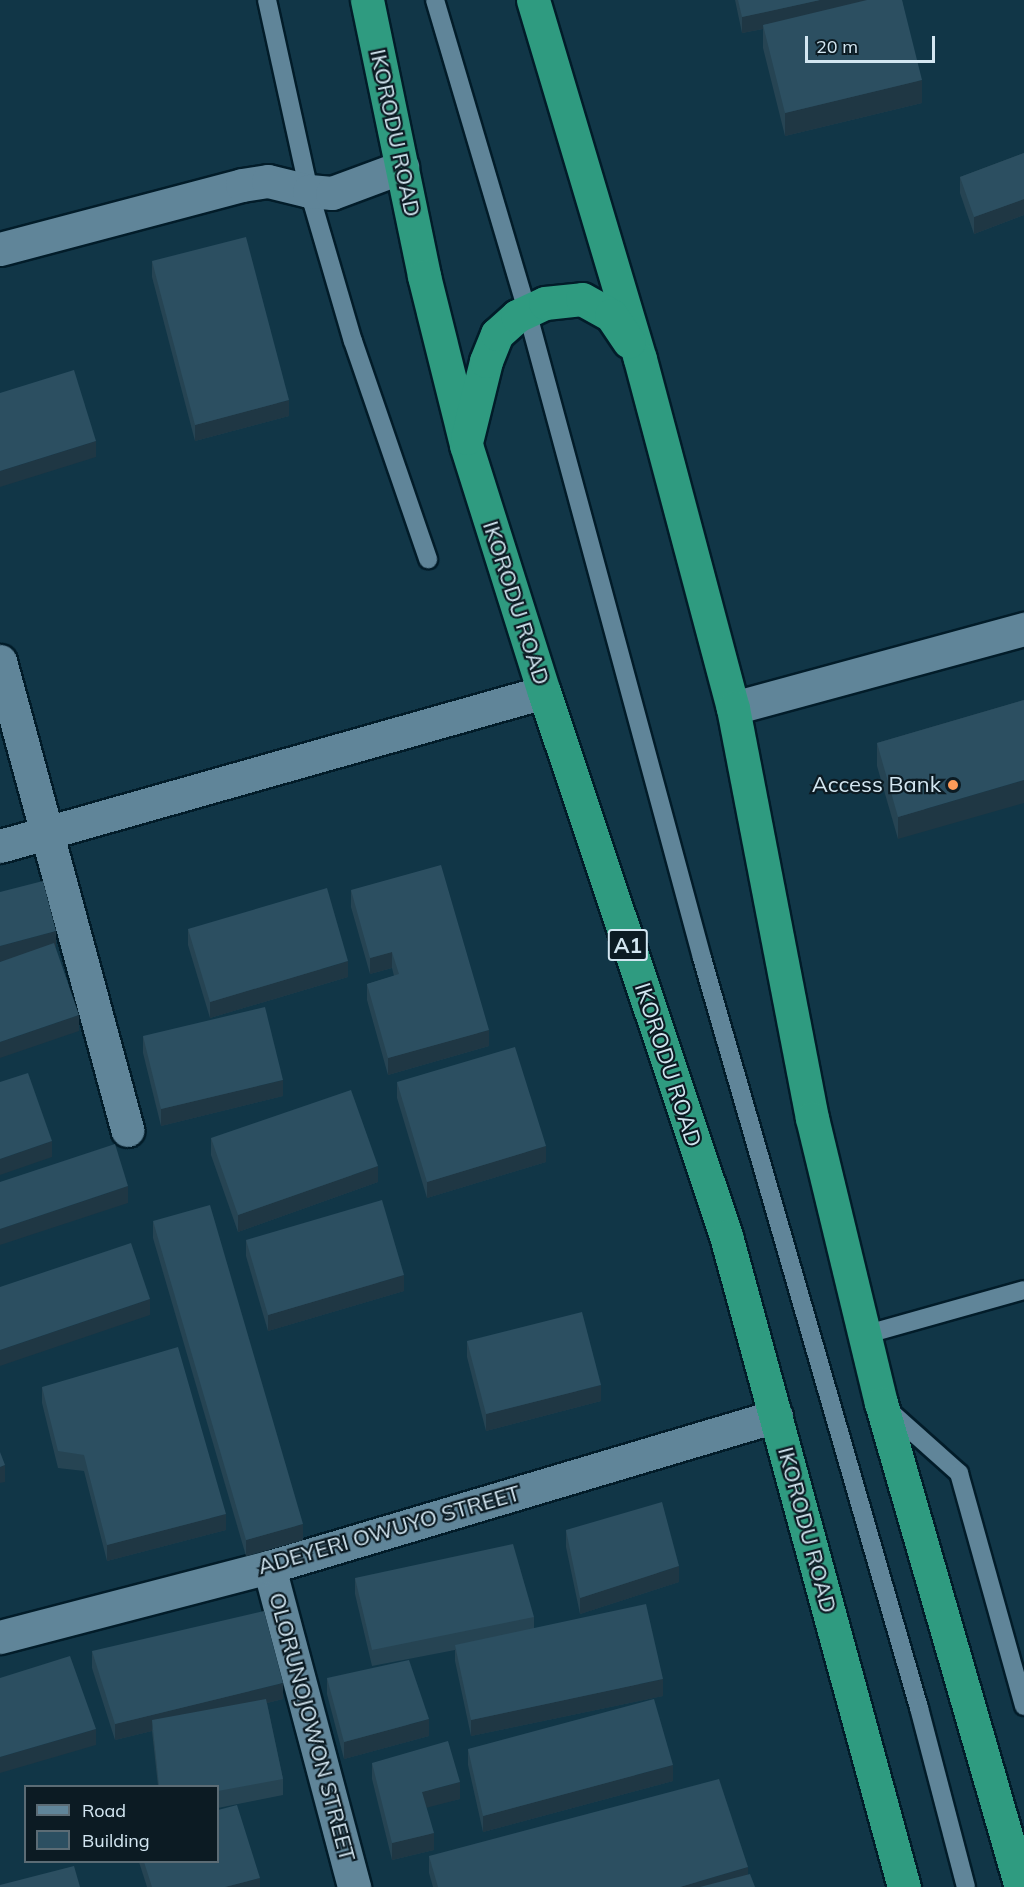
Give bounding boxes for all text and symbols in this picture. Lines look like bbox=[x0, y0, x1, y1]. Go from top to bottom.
scale bar bbox=[808, 24, 938, 62]
text: 20 m bbox=[816, 35, 858, 58]
street label: IKORODU ROAD bbox=[364, 47, 426, 219]
street label: IKORODU ROAD bbox=[477, 518, 555, 688]
place label: Access Bank bbox=[812, 772, 941, 798]
marker: Access Bank bbox=[946, 778, 960, 792]
road number: A1 bbox=[607, 927, 649, 963]
street label: IKORODU ROAD bbox=[629, 980, 707, 1150]
street label: IKORODU ROAD bbox=[772, 1444, 842, 1616]
street label: ADEYERI OWUYO STREET bbox=[255, 1480, 523, 1580]
street label: OLORUNOJOWON STREET bbox=[263, 1590, 361, 1864]
legend bbox=[24, 1785, 219, 1863]
text: Road bbox=[82, 1799, 126, 1822]
text: Building bbox=[82, 1829, 150, 1852]

